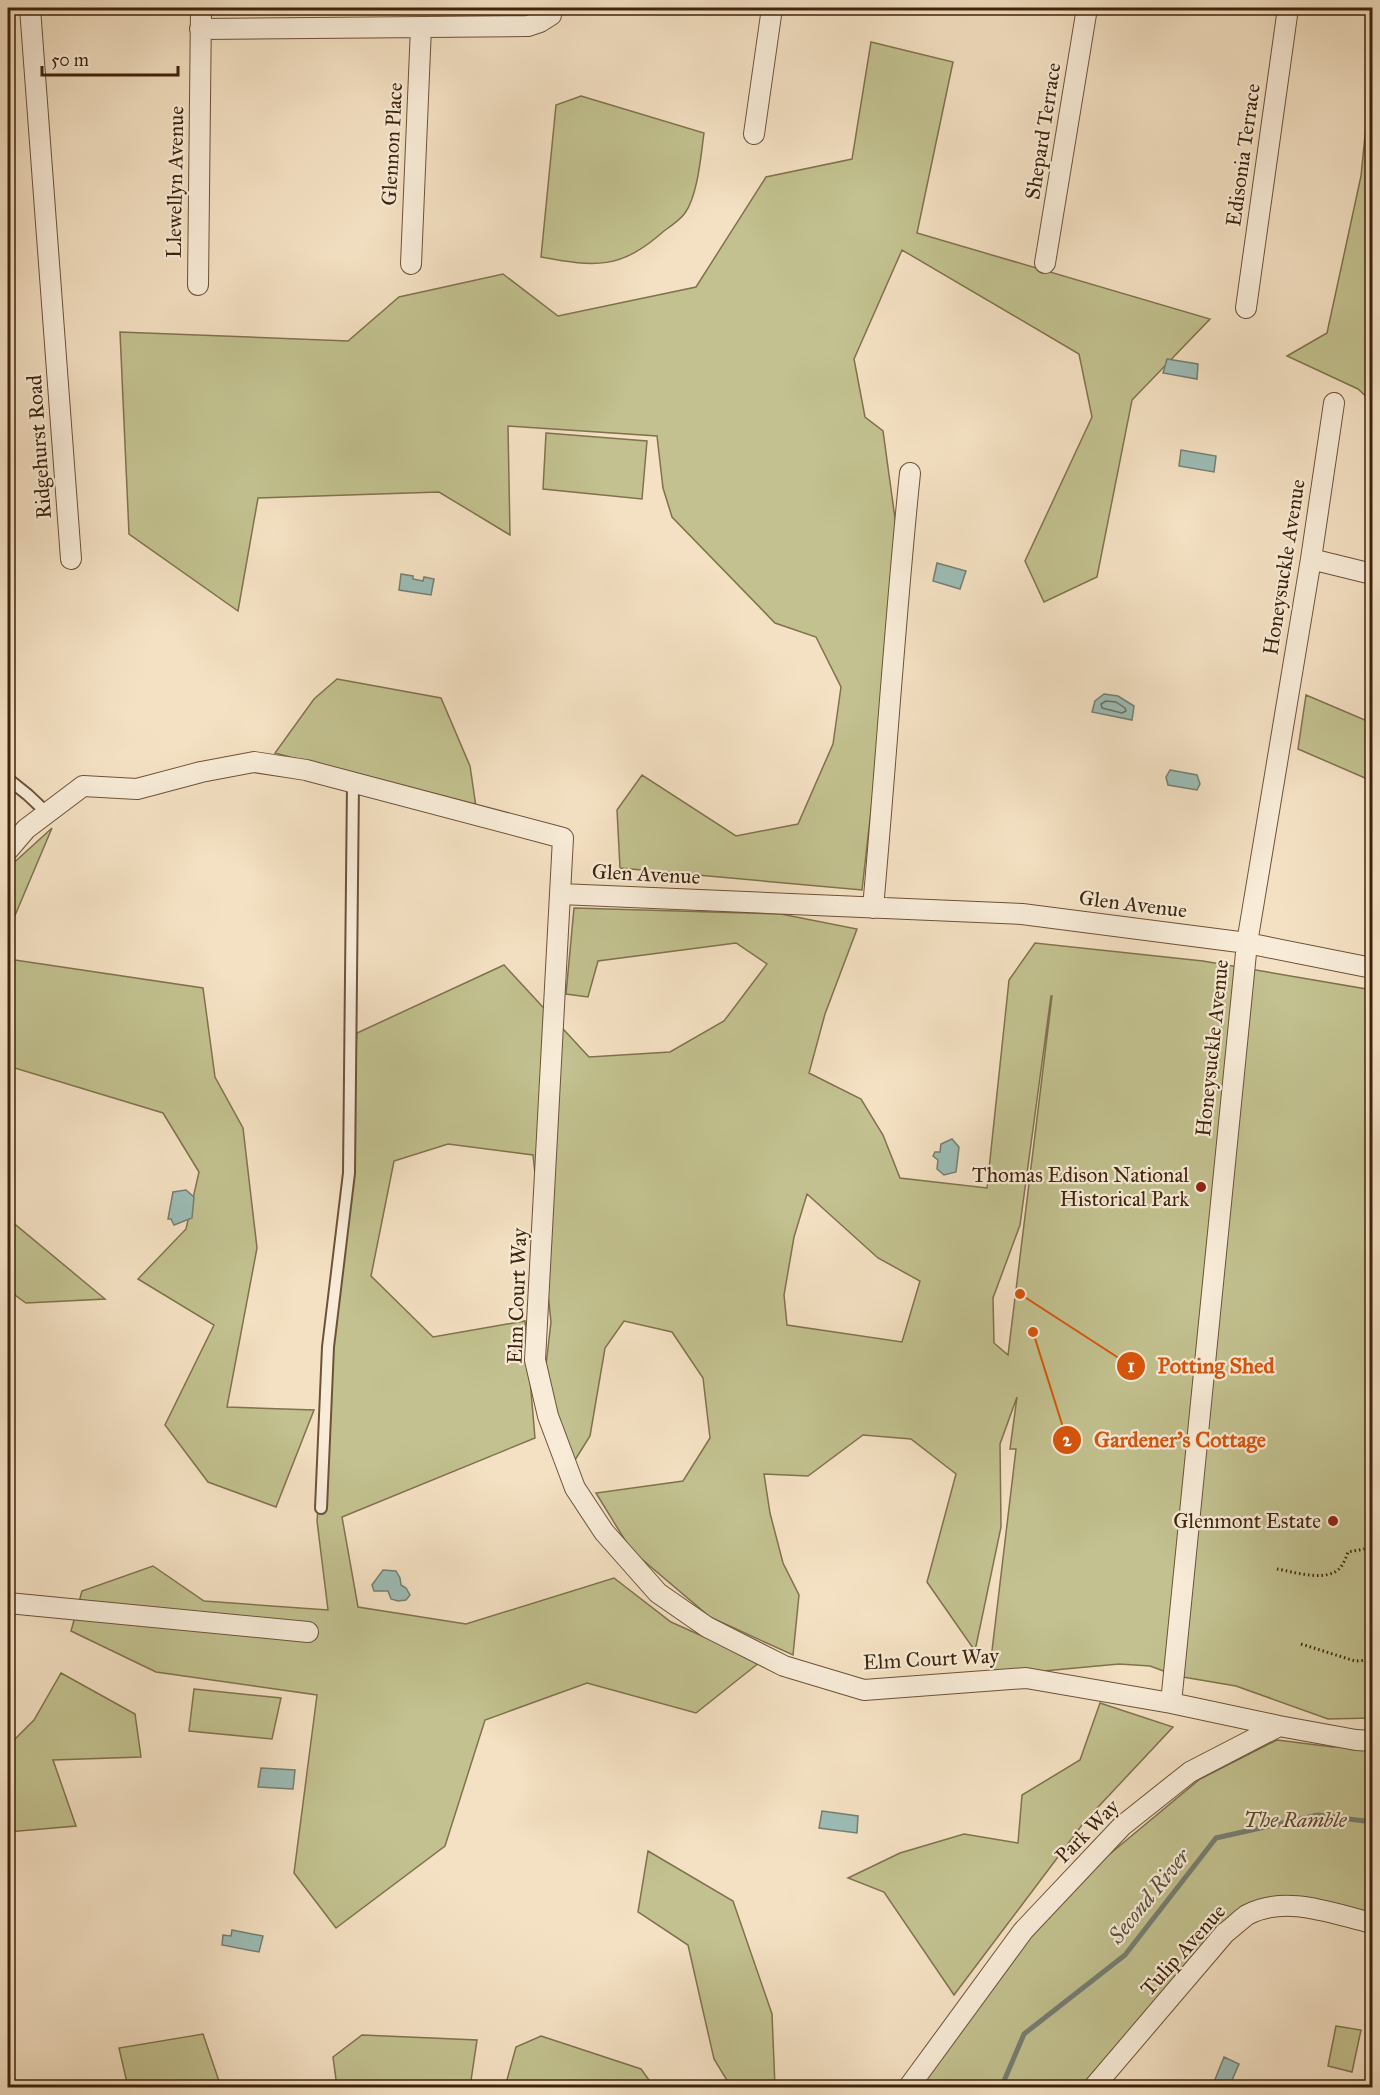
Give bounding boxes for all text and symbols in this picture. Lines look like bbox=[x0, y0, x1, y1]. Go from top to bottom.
scale bar bbox=[42, 39, 178, 77]
text: 50 m bbox=[51, 49, 89, 71]
street label: Shepard Terrace bbox=[1019, 60, 1067, 201]
street label: Glennon Place bbox=[376, 82, 408, 206]
street label: Edisonia Terrace bbox=[1220, 82, 1266, 228]
street label: Llewellyn Avenue bbox=[161, 105, 189, 258]
street label: Ridgehurst Road bbox=[21, 374, 57, 520]
street label: Honeysuckle Avenue bbox=[1257, 477, 1311, 657]
street label: Glen Avenue bbox=[591, 858, 701, 890]
street label: Glen Avenue bbox=[1078, 884, 1189, 924]
street label: Honeysuckle Avenue bbox=[1190, 958, 1234, 1138]
place label: Thomas Edison National Historical Park bbox=[972, 1162, 1189, 1212]
marker: Thomas Edison National Historical Park bbox=[1194, 1180, 1208, 1194]
street label: Elm Court Way bbox=[502, 1226, 532, 1365]
callout: Potting Shed bbox=[1116, 1346, 1287, 1386]
text: Potting Shed bbox=[1158, 1352, 1275, 1379]
text: 1 bbox=[1127, 1355, 1135, 1377]
callout: Gardener's Cottage bbox=[1052, 1420, 1278, 1460]
text: Gardener's Cottage bbox=[1094, 1426, 1266, 1453]
text: 2 bbox=[1063, 1429, 1073, 1451]
place label: Glenmont Estate bbox=[1173, 1508, 1321, 1534]
marker: Glenmont Estate bbox=[1326, 1514, 1340, 1528]
street label: Elm Court Way bbox=[862, 1642, 1001, 1676]
street label: Park Way bbox=[1050, 1793, 1125, 1868]
park label: The Ramble bbox=[1243, 1807, 1348, 1833]
water label: Second River bbox=[1102, 1842, 1197, 1950]
street label: Tulip Avenue bbox=[1135, 1898, 1231, 2001]

